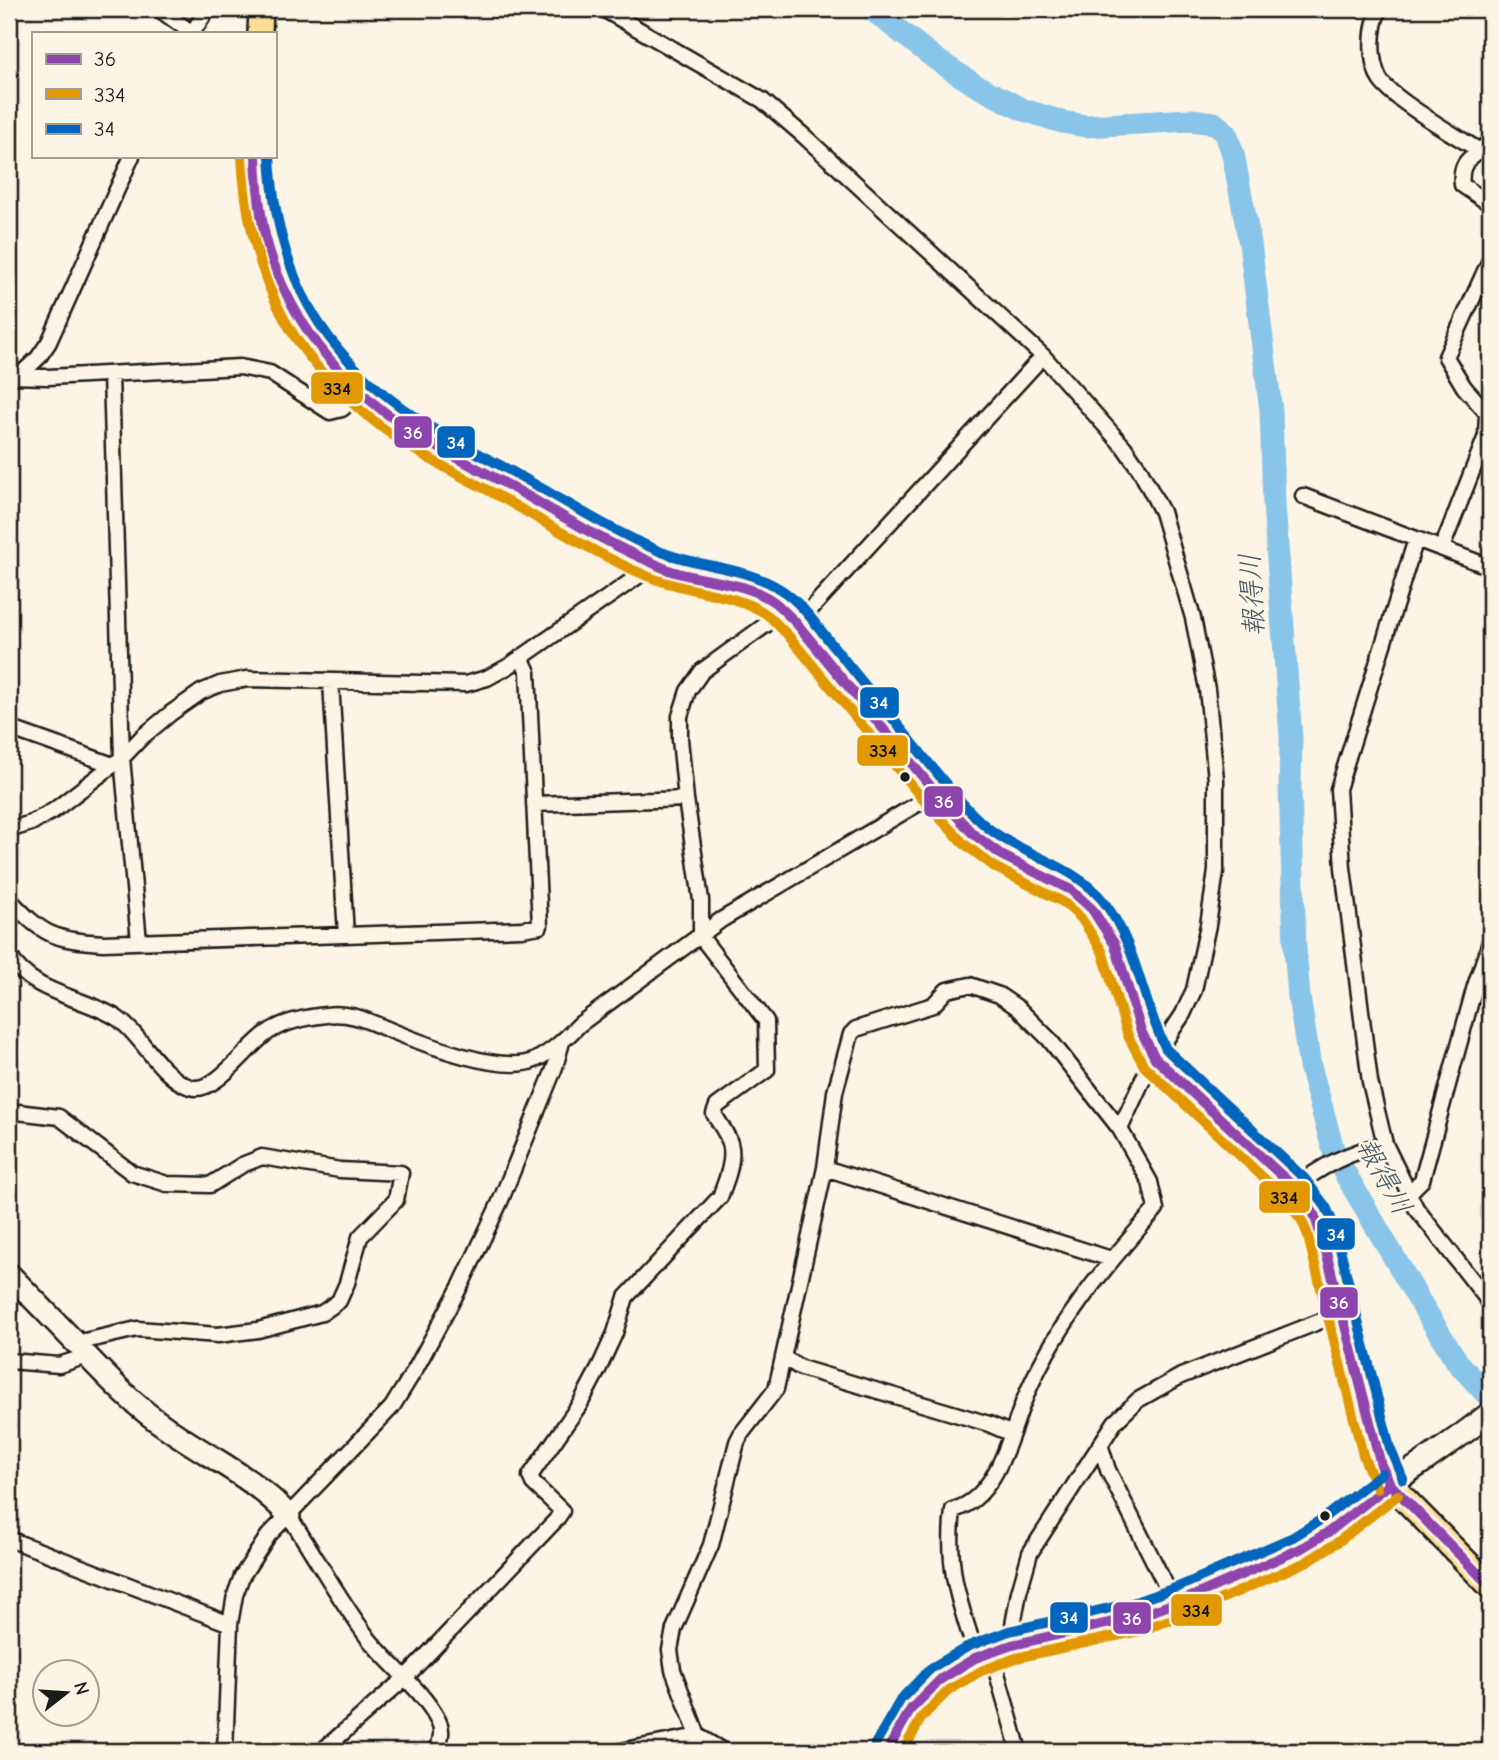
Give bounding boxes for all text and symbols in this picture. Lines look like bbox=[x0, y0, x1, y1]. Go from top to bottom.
legend bbox=[32, 32, 276, 158]
text: 36 bbox=[94, 47, 116, 71]
text: 334 bbox=[94, 83, 125, 107]
text: 34 bbox=[94, 117, 115, 141]
line badge: 334 bbox=[310, 371, 364, 405]
text: 334 bbox=[323, 378, 351, 400]
line badge: 36 bbox=[393, 415, 433, 449]
text: 36 bbox=[403, 422, 423, 444]
line badge: 34 bbox=[436, 425, 476, 459]
text: 34 bbox=[447, 432, 465, 454]
water label: 報得川 bbox=[1234, 552, 1270, 638]
line badge: 34 bbox=[859, 686, 900, 719]
text: 34 bbox=[870, 692, 888, 714]
line badge: 334 bbox=[856, 734, 909, 767]
text: 334 bbox=[869, 740, 897, 762]
unlabelled marker bbox=[898, 770, 912, 784]
line badge: 36 bbox=[923, 785, 964, 818]
text: 36 bbox=[934, 791, 954, 813]
water label: 報得川 bbox=[1350, 1132, 1418, 1220]
line badge: 334 bbox=[1258, 1180, 1311, 1214]
text: 334 bbox=[1270, 1187, 1298, 1209]
line badge: 34 bbox=[1316, 1217, 1356, 1251]
text: 34 bbox=[1327, 1224, 1345, 1246]
line badge: 36 bbox=[1319, 1286, 1359, 1319]
text: 36 bbox=[1329, 1292, 1349, 1314]
unlabelled marker bbox=[1318, 1509, 1332, 1523]
line badge: 334 bbox=[1170, 1593, 1223, 1627]
text: 334 bbox=[1182, 1600, 1210, 1622]
line badge: 34 bbox=[1049, 1601, 1089, 1634]
line badge: 36 bbox=[1112, 1601, 1152, 1635]
text: 34 bbox=[1060, 1607, 1078, 1629]
text: 36 bbox=[1122, 1608, 1142, 1630]
north arrow bbox=[32, 1658, 102, 1728]
text: N bbox=[69, 1679, 94, 1697]

